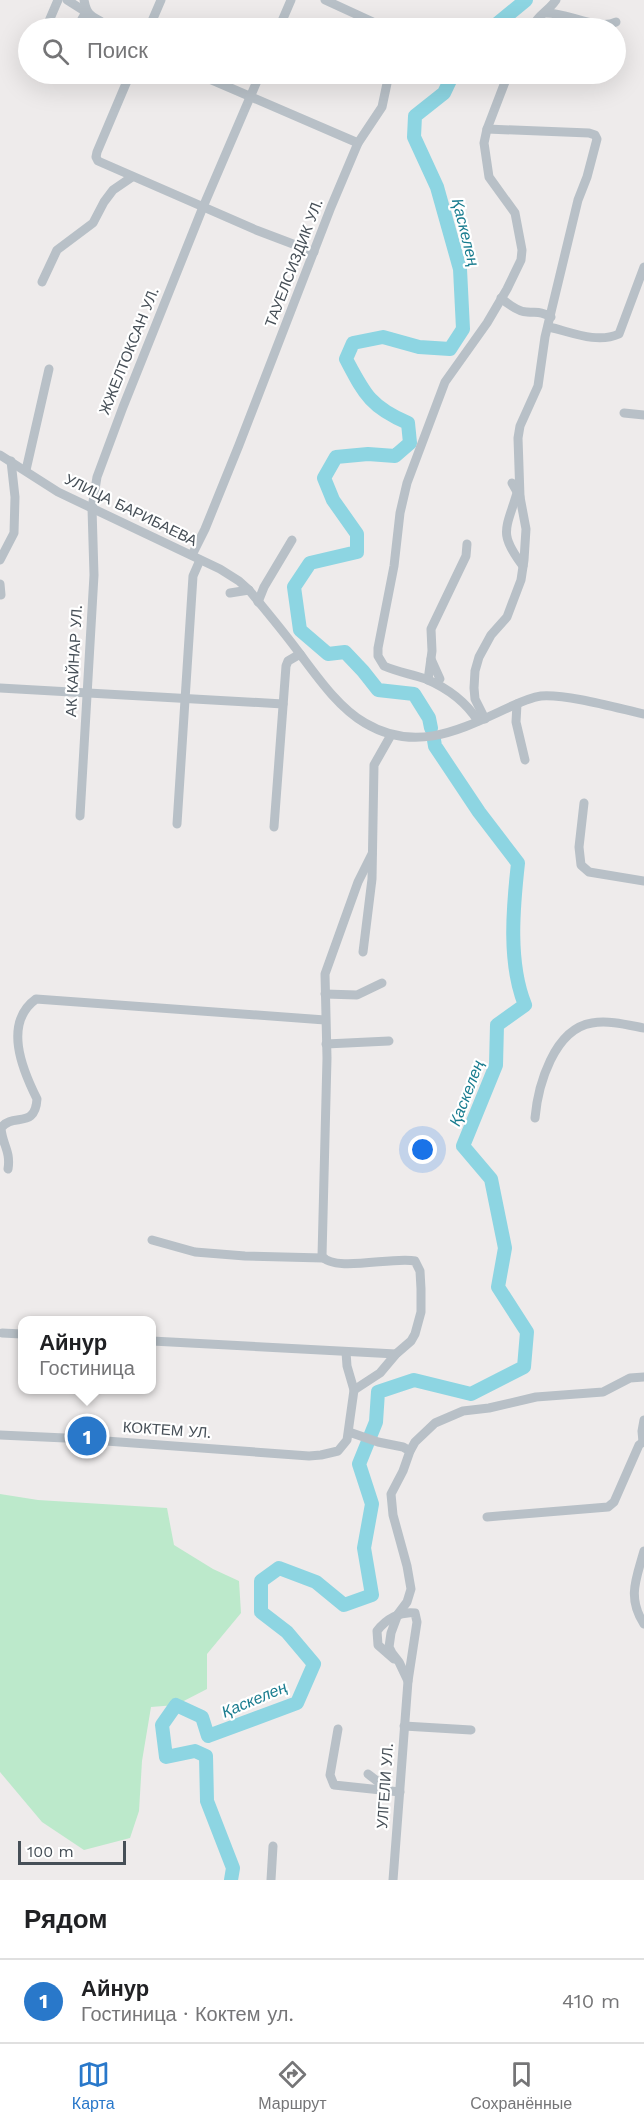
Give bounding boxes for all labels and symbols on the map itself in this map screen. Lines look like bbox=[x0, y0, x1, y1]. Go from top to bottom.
street label: ТАУЕЛСИЗДИК УЛ. bbox=[261, 196, 327, 330]
water label: Қаскелең bbox=[448, 196, 483, 268]
street label: ЖЖЕЛТОКСАН УЛ. bbox=[95, 285, 163, 417]
street label: УЛИЦА БАРИБАЕВА bbox=[62, 470, 200, 550]
street label: АК КАЙНАР УЛ. bbox=[62, 604, 86, 718]
water label: Қаскелең bbox=[445, 1057, 488, 1129]
your location bbox=[408, 1135, 437, 1164]
pin: 1 bbox=[68, 1414, 106, 1458]
street label: КОКТЕМ УЛ. bbox=[122, 1418, 212, 1442]
water label: Қаскелең bbox=[219, 1677, 290, 1722]
street label: УЛГЕЛИ УЛ. bbox=[373, 1743, 397, 1829]
scale bar bbox=[18, 1838, 126, 1866]

